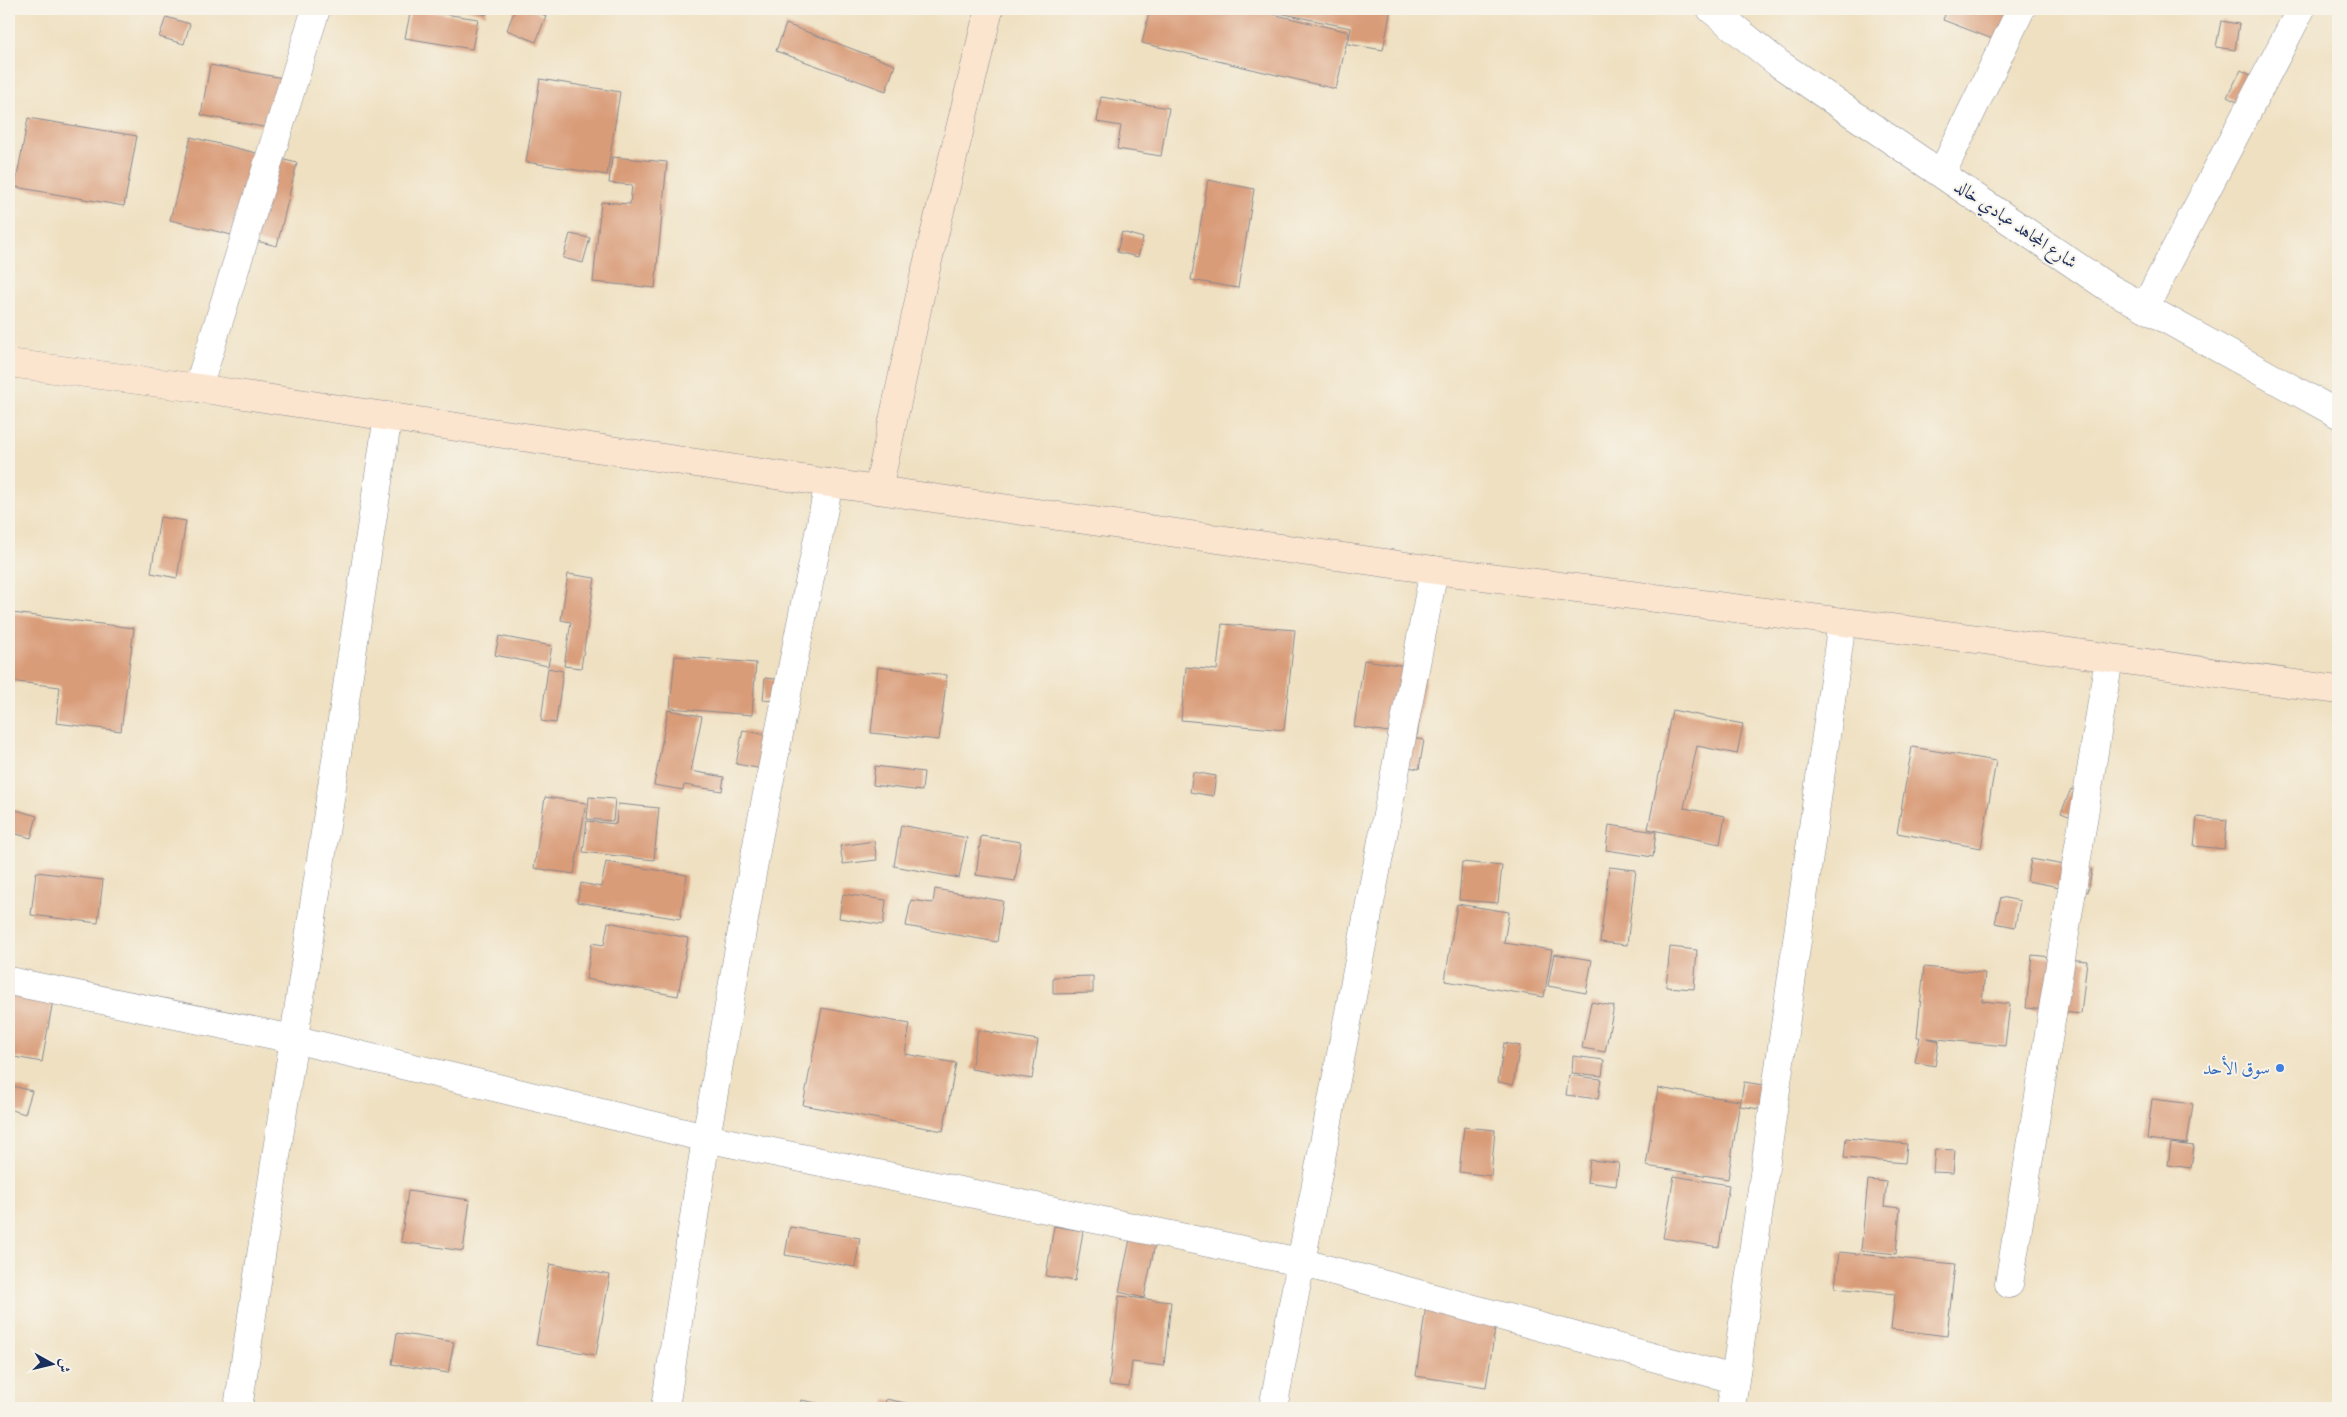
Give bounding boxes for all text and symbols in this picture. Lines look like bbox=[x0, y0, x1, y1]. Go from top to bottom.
street label: شارع المجاهد عبادي خالد bbox=[1948, 174, 2082, 276]
place label: سوق الأحد bbox=[2203, 1055, 2270, 1080]
marker: سوق الأحد bbox=[2274, 1062, 2286, 1074]
north arrow bbox=[28, 1340, 78, 1390]
text: ش bbox=[54, 1358, 75, 1374]

